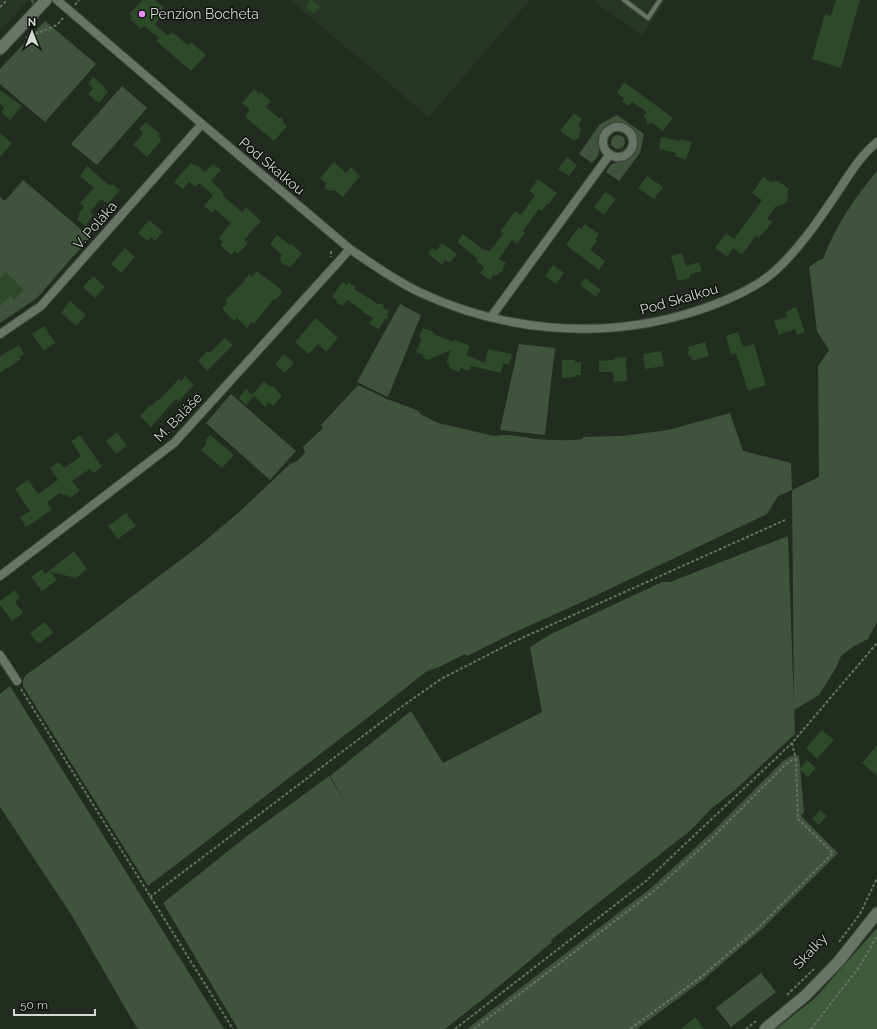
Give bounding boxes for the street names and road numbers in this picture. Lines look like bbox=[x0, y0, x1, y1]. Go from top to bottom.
street label: Pod Skalkou bbox=[236, 134, 308, 198]
street label: V. Poláka bbox=[70, 198, 120, 252]
street label: Pod Skalkou bbox=[638, 280, 720, 318]
street label: M. Baláše bbox=[151, 389, 205, 445]
street label: Skalky bbox=[790, 930, 831, 972]

